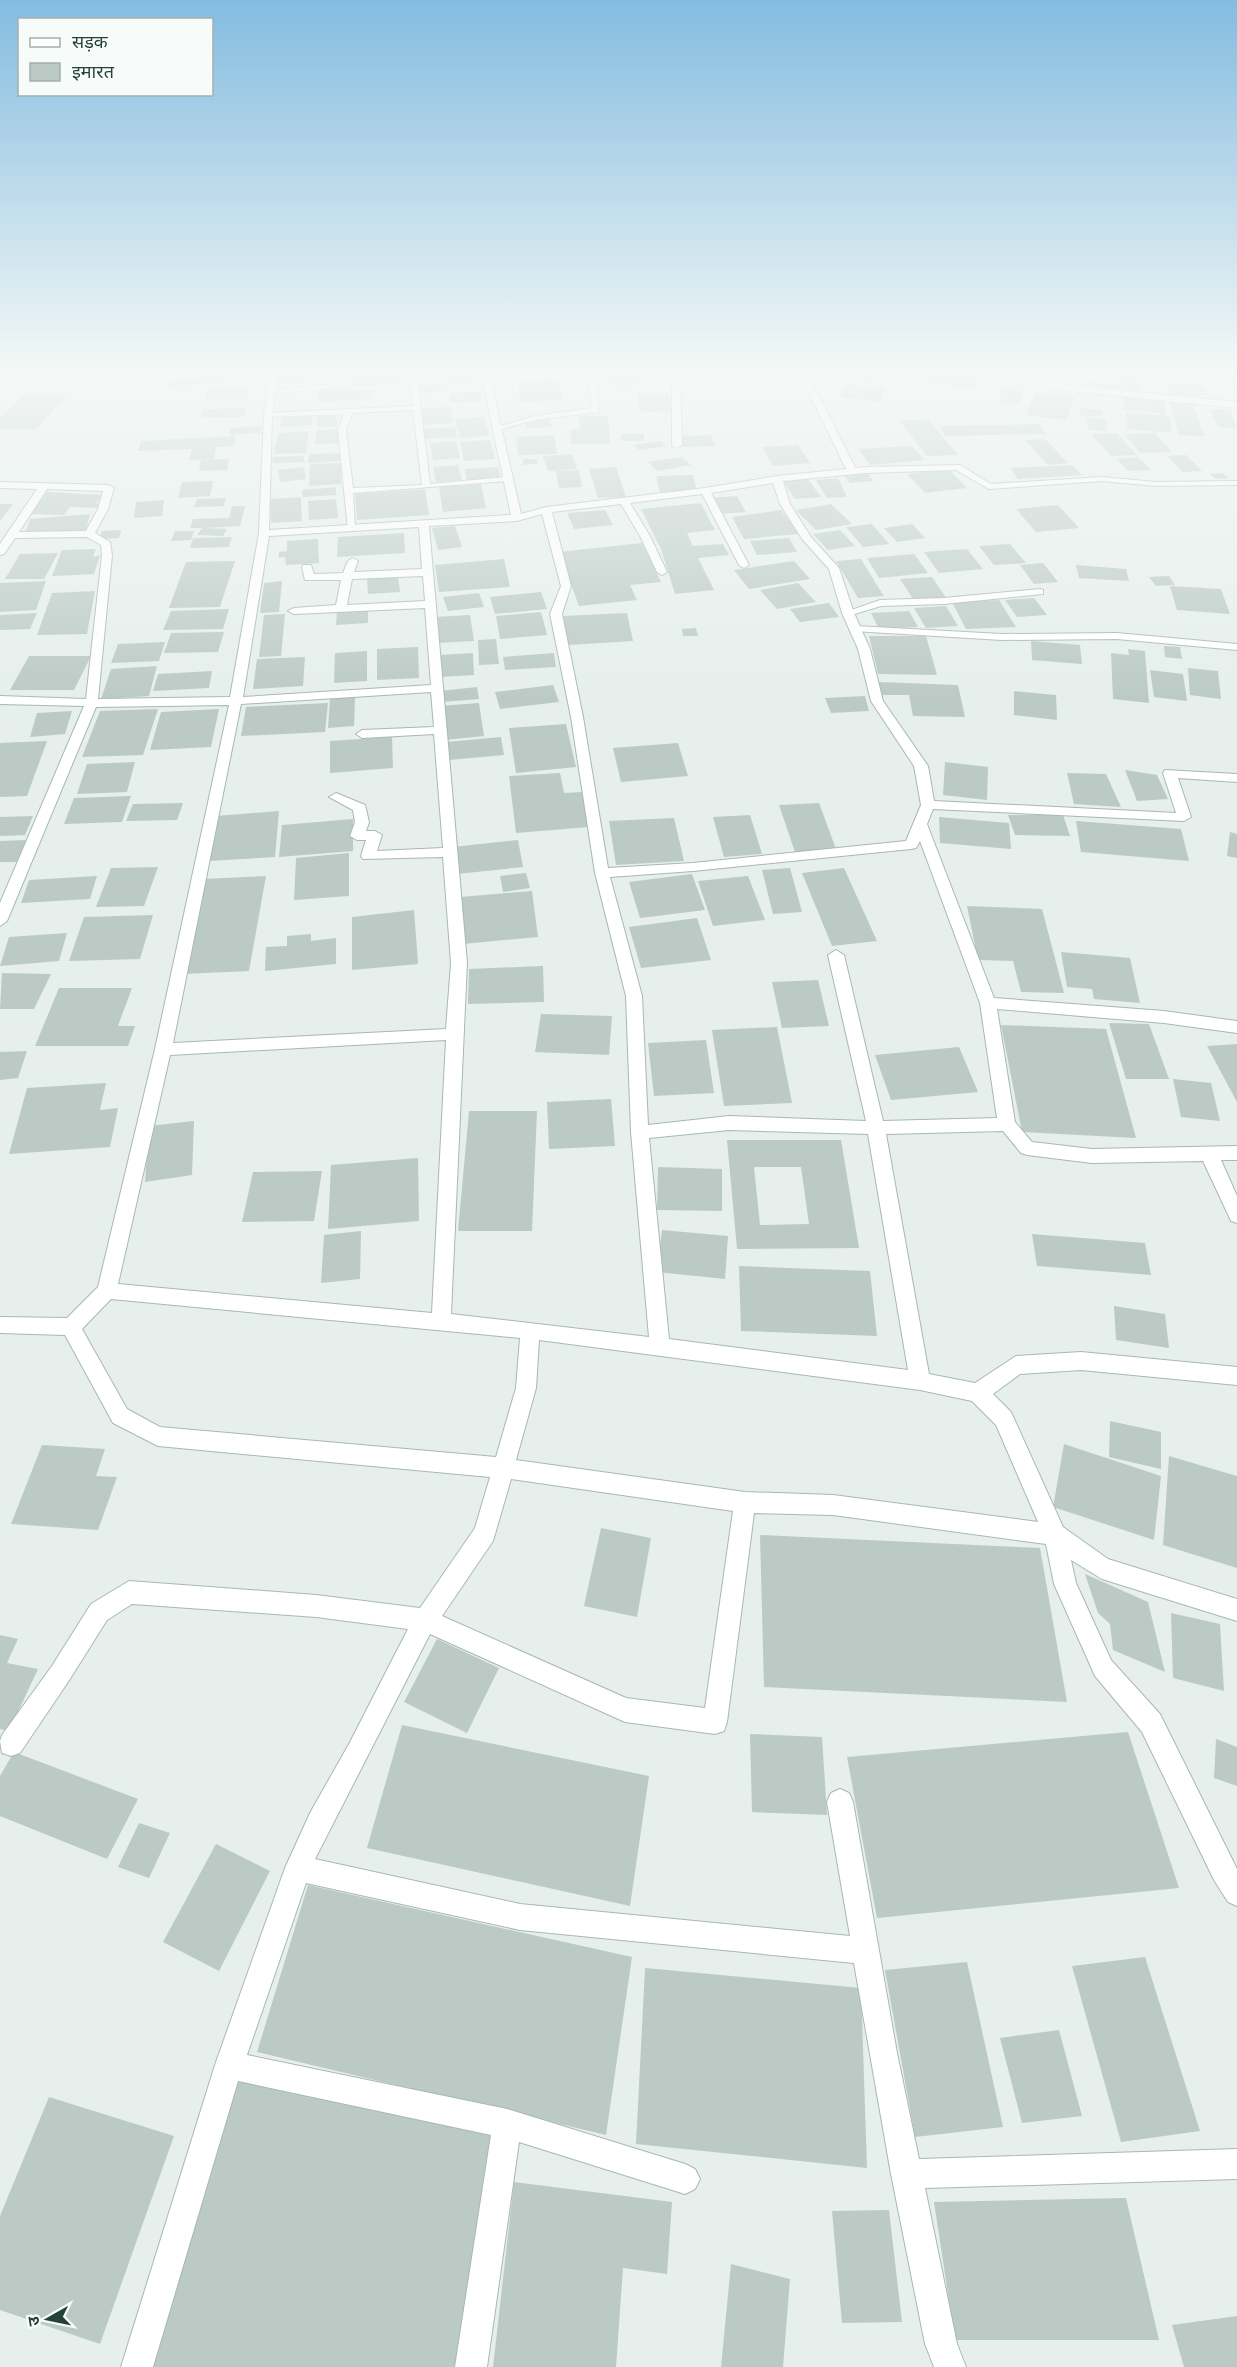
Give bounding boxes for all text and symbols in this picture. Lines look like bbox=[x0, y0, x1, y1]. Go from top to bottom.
legend bbox=[18, 18, 213, 96]
text: सड़क bbox=[72, 31, 109, 53]
text: इमारत bbox=[72, 61, 115, 83]
north arrow bbox=[18, 2289, 78, 2349]
text: उ bbox=[23, 2315, 44, 2327]

